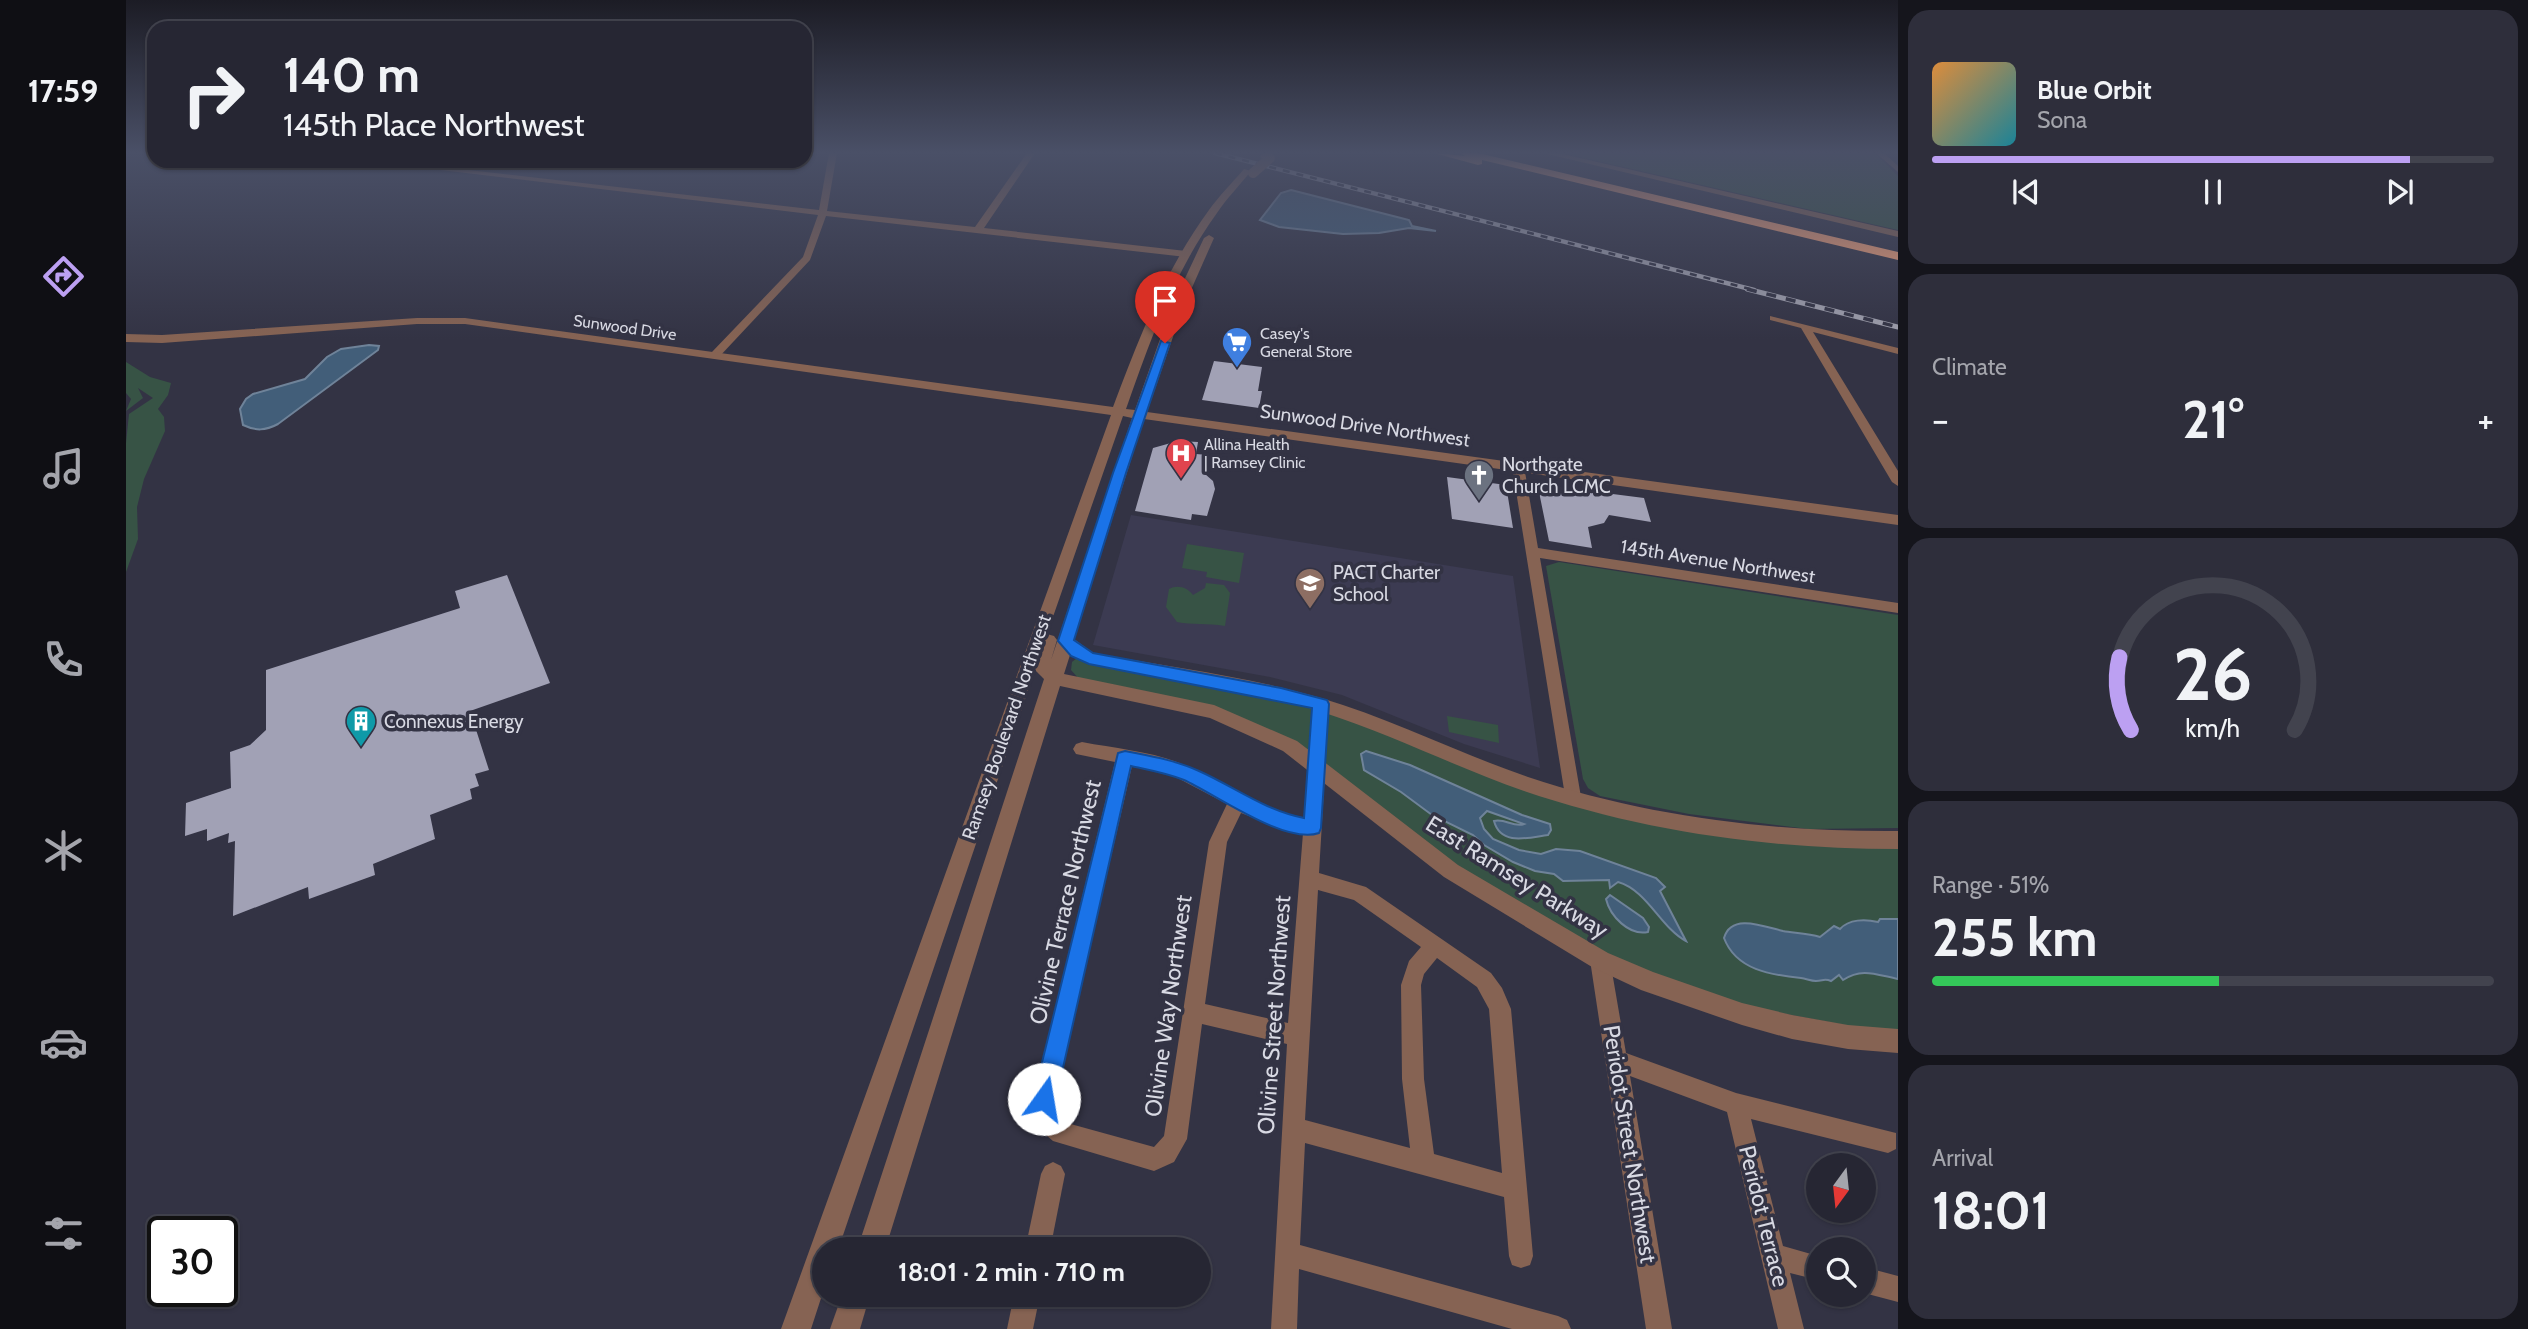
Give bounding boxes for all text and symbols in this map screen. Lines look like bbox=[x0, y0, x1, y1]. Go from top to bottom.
text: 140 m bbox=[283, 45, 420, 104]
icon: right bbox=[168, 49, 259, 140]
text: 17:59 bbox=[28, 71, 98, 110]
text: Blue Orbit bbox=[2037, 74, 2152, 106]
text: 145th Place Northwest bbox=[283, 105, 585, 144]
text: Sona bbox=[2037, 106, 2087, 134]
icon: previous bbox=[2007, 173, 2045, 211]
icon: pause bbox=[2194, 173, 2232, 211]
icon: next bbox=[2381, 173, 2419, 211]
icon: directions bbox=[39, 252, 88, 301]
pin bbox=[1135, 271, 1195, 343]
icon: arrive bbox=[1146, 282, 1184, 320]
street label: Sunwood Drive bbox=[572, 311, 678, 344]
place label: Casey's General Store bbox=[1260, 324, 1352, 361]
supermarket icon: Casey's General Store bbox=[1220, 325, 1254, 369]
text: Climate bbox=[1932, 353, 2007, 381]
text: 21° bbox=[2182, 388, 2244, 451]
text: − bbox=[1932, 396, 1949, 443]
text: + bbox=[2477, 396, 2494, 443]
street label: Sunwood Drive Northwest bbox=[1259, 399, 1472, 452]
place label: Allina Health | Ramsey Clinic bbox=[1204, 435, 1306, 472]
hospital icon: Allina Health | Ramsey Clinic bbox=[1164, 436, 1198, 480]
icon: music bbox=[39, 444, 88, 493]
place label: Northgate Church LCMC bbox=[1502, 453, 1611, 498]
church icon: Northgate Church LCMC bbox=[1462, 458, 1496, 502]
street label: 145th Avenue Northwest bbox=[1619, 535, 1817, 588]
place label: PACT Charter School bbox=[1333, 561, 1440, 606]
school or university icon: PACT Charter School bbox=[1293, 566, 1327, 610]
street label: Ramsey Boulevard Northwest bbox=[957, 611, 1056, 843]
text: 26 bbox=[2173, 631, 2253, 719]
icon: phone bbox=[39, 635, 88, 684]
building icon: Connexus Energy bbox=[344, 704, 378, 748]
place label: Connexus Energy bbox=[384, 710, 524, 733]
text: km/h bbox=[2186, 713, 2240, 743]
street label: Olivine Terrace Northwest bbox=[1023, 777, 1107, 1027]
street label: East Ramsey Parkway bbox=[1421, 810, 1614, 945]
icon: climate bbox=[39, 826, 88, 875]
text: Range · 51% bbox=[1932, 871, 2049, 899]
street label: Olivine Way Northwest bbox=[1139, 893, 1197, 1119]
street label: Olivine Street Northwest bbox=[1252, 894, 1296, 1135]
text: 255 km bbox=[1932, 906, 2097, 969]
icon: car bbox=[39, 1018, 88, 1067]
street label: Peridot Street Northwest bbox=[1597, 1023, 1663, 1265]
position arrow bbox=[1007, 1062, 1081, 1136]
street label: Peridot Terrace bbox=[1733, 1142, 1795, 1290]
text: Arrival bbox=[1932, 1144, 1993, 1172]
north arrow bbox=[1806, 1153, 1876, 1223]
map controls bbox=[1806, 1153, 1876, 1307]
text: 18:01 bbox=[1932, 1179, 2050, 1242]
icon: filters bbox=[39, 1209, 88, 1258]
speed limit sign: 30 bbox=[147, 1216, 238, 1307]
button: search bbox=[1806, 1237, 1876, 1307]
text: 18:01 · 2 min · 710 m bbox=[898, 1256, 1125, 1288]

